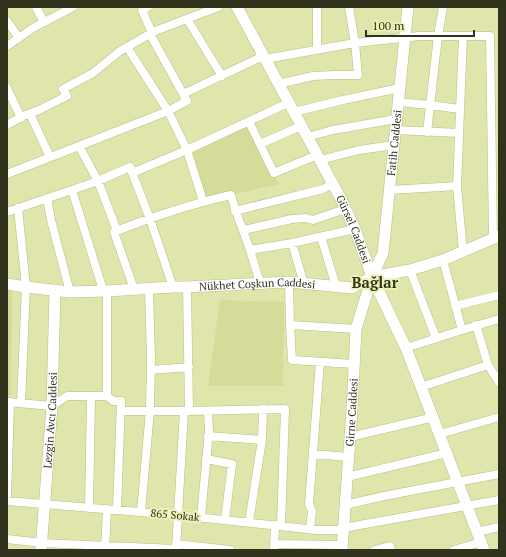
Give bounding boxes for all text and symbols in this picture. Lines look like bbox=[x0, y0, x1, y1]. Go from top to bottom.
scale bar bbox=[366, 12, 474, 38]
text: 100 m bbox=[372, 18, 405, 33]
street label: Fatih Caddesi bbox=[384, 109, 405, 177]
street label: Gürsel Caddesi bbox=[333, 193, 374, 265]
district label: Bağlar bbox=[352, 272, 399, 292]
street label: Nükhet Coşkun Caddesi bbox=[199, 275, 316, 293]
street label: Lezgin Avcı Caddesi bbox=[40, 372, 60, 469]
street label: Girne Caddesi bbox=[342, 378, 361, 447]
street label: 865 Sokak bbox=[150, 506, 200, 524]

